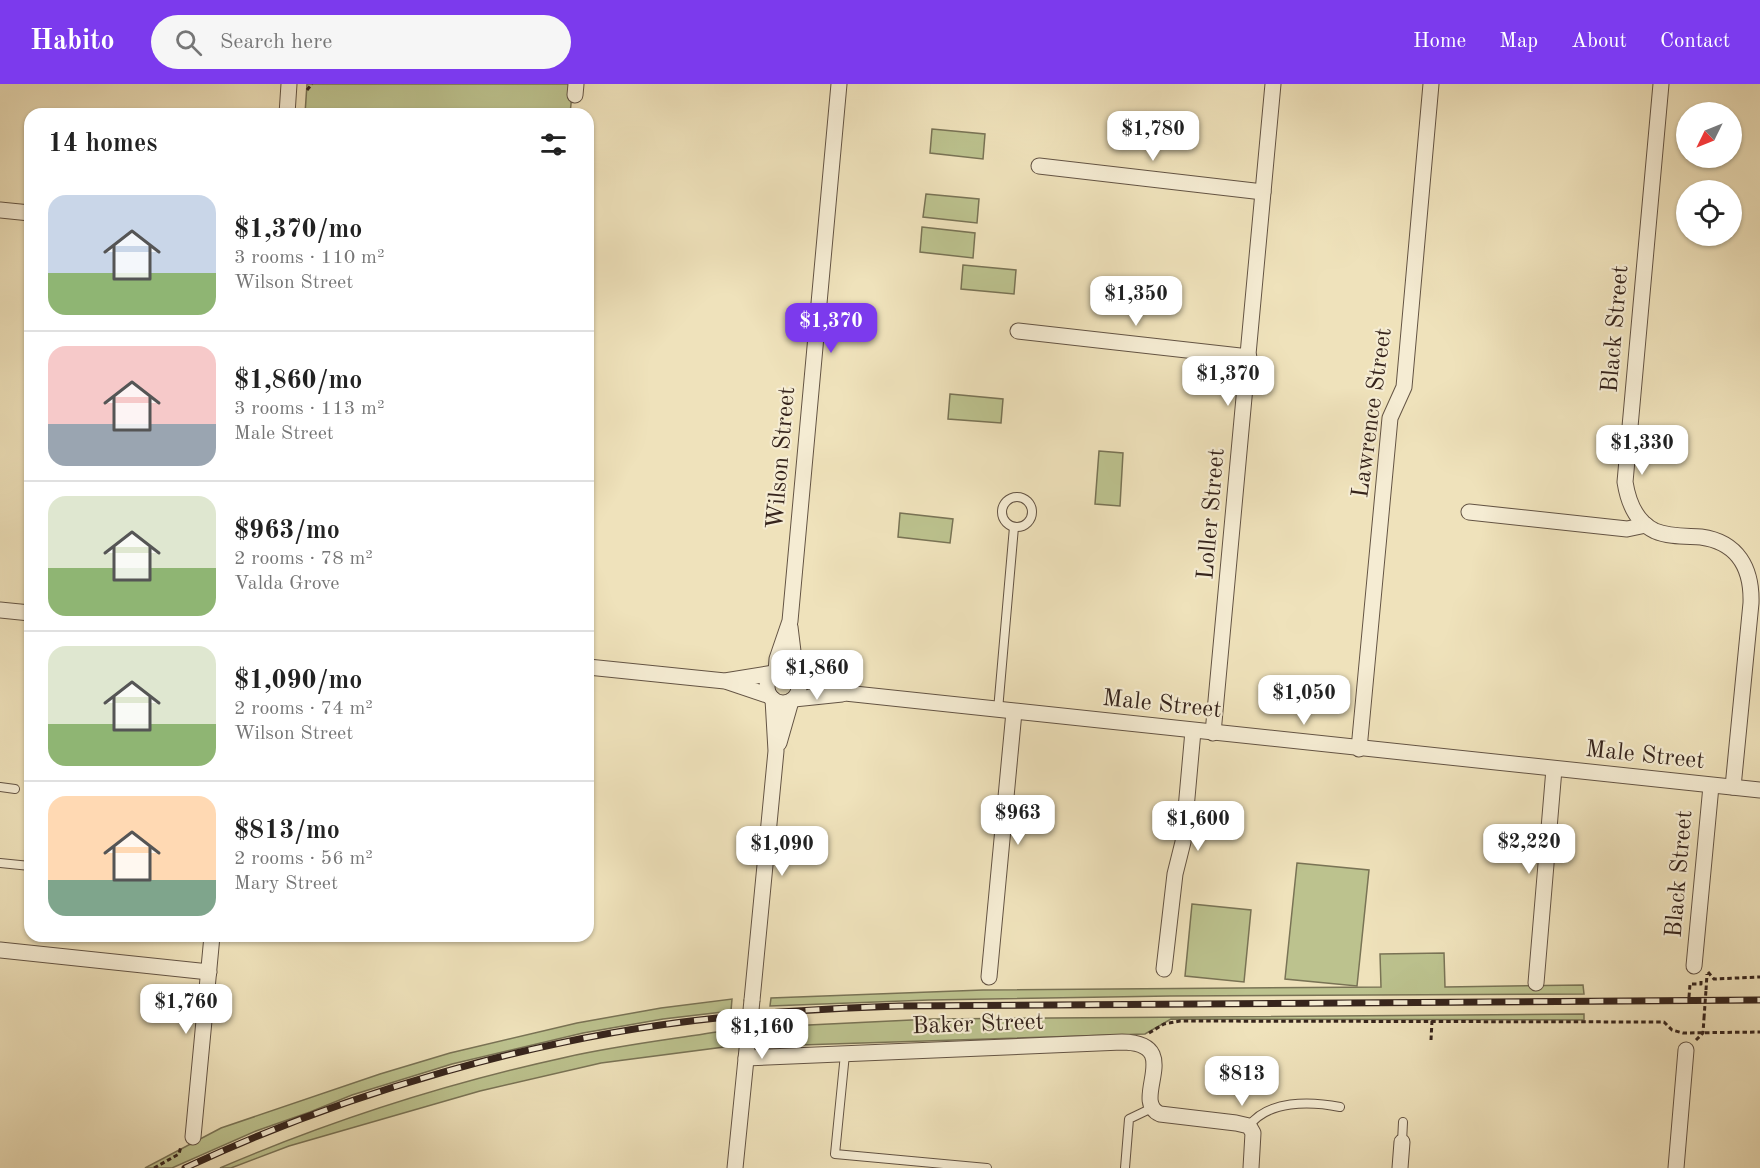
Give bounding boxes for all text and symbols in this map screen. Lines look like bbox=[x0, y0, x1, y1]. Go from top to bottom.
search box bbox=[151, 15, 571, 69]
icon: search bbox=[172, 26, 205, 59]
text: Habito bbox=[30, 28, 115, 56]
text: Search here bbox=[220, 31, 332, 53]
text: Home bbox=[1413, 31, 1466, 52]
text: Map bbox=[1499, 31, 1538, 52]
text: About bbox=[1571, 31, 1627, 52]
text: Contact bbox=[1660, 31, 1730, 52]
north arrow bbox=[1676, 102, 1742, 168]
map controls bbox=[1676, 102, 1742, 246]
pin: $1,780 bbox=[1104, 111, 1202, 162]
text: $1,780 bbox=[1121, 120, 1185, 140]
icon: filters bbox=[537, 128, 570, 161]
text: 14 homes bbox=[48, 131, 157, 157]
button: locate bbox=[1676, 180, 1742, 246]
text: $1,370/mo bbox=[234, 217, 362, 243]
icon: home bbox=[96, 219, 168, 291]
text: 3 rooms · 110 m² bbox=[234, 248, 384, 268]
street label: Black Street bbox=[1598, 264, 1634, 394]
text: Wilson Street bbox=[234, 273, 353, 293]
pin: $1,350 bbox=[1087, 276, 1185, 327]
text: $1,350 bbox=[1104, 285, 1168, 305]
pin: $1,370 bbox=[782, 303, 880, 354]
text: $1,370 bbox=[799, 312, 863, 332]
street label: Lawrence Street bbox=[1349, 326, 1397, 500]
pin: $1,370 bbox=[1179, 356, 1277, 407]
text: $1,370 bbox=[1196, 365, 1260, 385]
text: $1,860/mo bbox=[234, 368, 362, 394]
icon: home bbox=[96, 370, 168, 442]
street label: Wilson Street bbox=[764, 386, 800, 530]
text: 3 rooms · 113 m² bbox=[234, 399, 384, 419]
text: Male Street bbox=[234, 424, 334, 444]
pin: $1,330 bbox=[1593, 425, 1691, 476]
text: $1,330 bbox=[1610, 434, 1674, 454]
street label: Loller Street bbox=[1194, 447, 1230, 581]
text: $963/mo bbox=[234, 518, 340, 544]
icon: home bbox=[96, 520, 168, 592]
text: 2 rooms · 78 m² bbox=[234, 549, 373, 569]
text: Valda Grove bbox=[234, 574, 340, 594]
pin: $1,860 bbox=[768, 650, 866, 701]
text: $1,860 bbox=[785, 659, 849, 679]
text: $1,090/mo bbox=[234, 668, 362, 694]
icon: home bbox=[96, 670, 168, 742]
pin: $1,050 bbox=[1255, 675, 1353, 726]
text: $1,050 bbox=[1272, 684, 1336, 704]
street label: Male Street bbox=[1101, 687, 1223, 723]
text: 2 rooms · 74 m² bbox=[234, 699, 373, 719]
text: Wilson Street bbox=[234, 724, 353, 744]
street label: Male Street bbox=[1584, 738, 1706, 774]
pin: $963 bbox=[982, 795, 1054, 846]
pin: $1,600 bbox=[1149, 801, 1247, 852]
text: $963 bbox=[995, 804, 1041, 824]
street label: Black Street bbox=[1662, 809, 1698, 939]
text: $1,600 bbox=[1166, 810, 1230, 830]
text: $813/mo bbox=[234, 818, 340, 844]
icon: home bbox=[96, 820, 168, 892]
pin: $2,220 bbox=[1480, 824, 1578, 875]
pin: $1,090 bbox=[733, 826, 831, 877]
text: $2,220 bbox=[1497, 833, 1561, 853]
text: $1,090 bbox=[750, 835, 814, 855]
text: 2 rooms · 56 m² bbox=[234, 849, 373, 869]
text: Mary Street bbox=[234, 874, 338, 894]
pin: $1,760 bbox=[137, 984, 235, 1035]
text: $1,760 bbox=[154, 993, 218, 1013]
pin: $1,160 bbox=[713, 1009, 811, 1060]
street label: Baker Street bbox=[912, 1011, 1044, 1039]
text: $1,160 bbox=[730, 1018, 794, 1038]
pin: $813 bbox=[1206, 1056, 1278, 1107]
text: $813 bbox=[1219, 1065, 1265, 1085]

